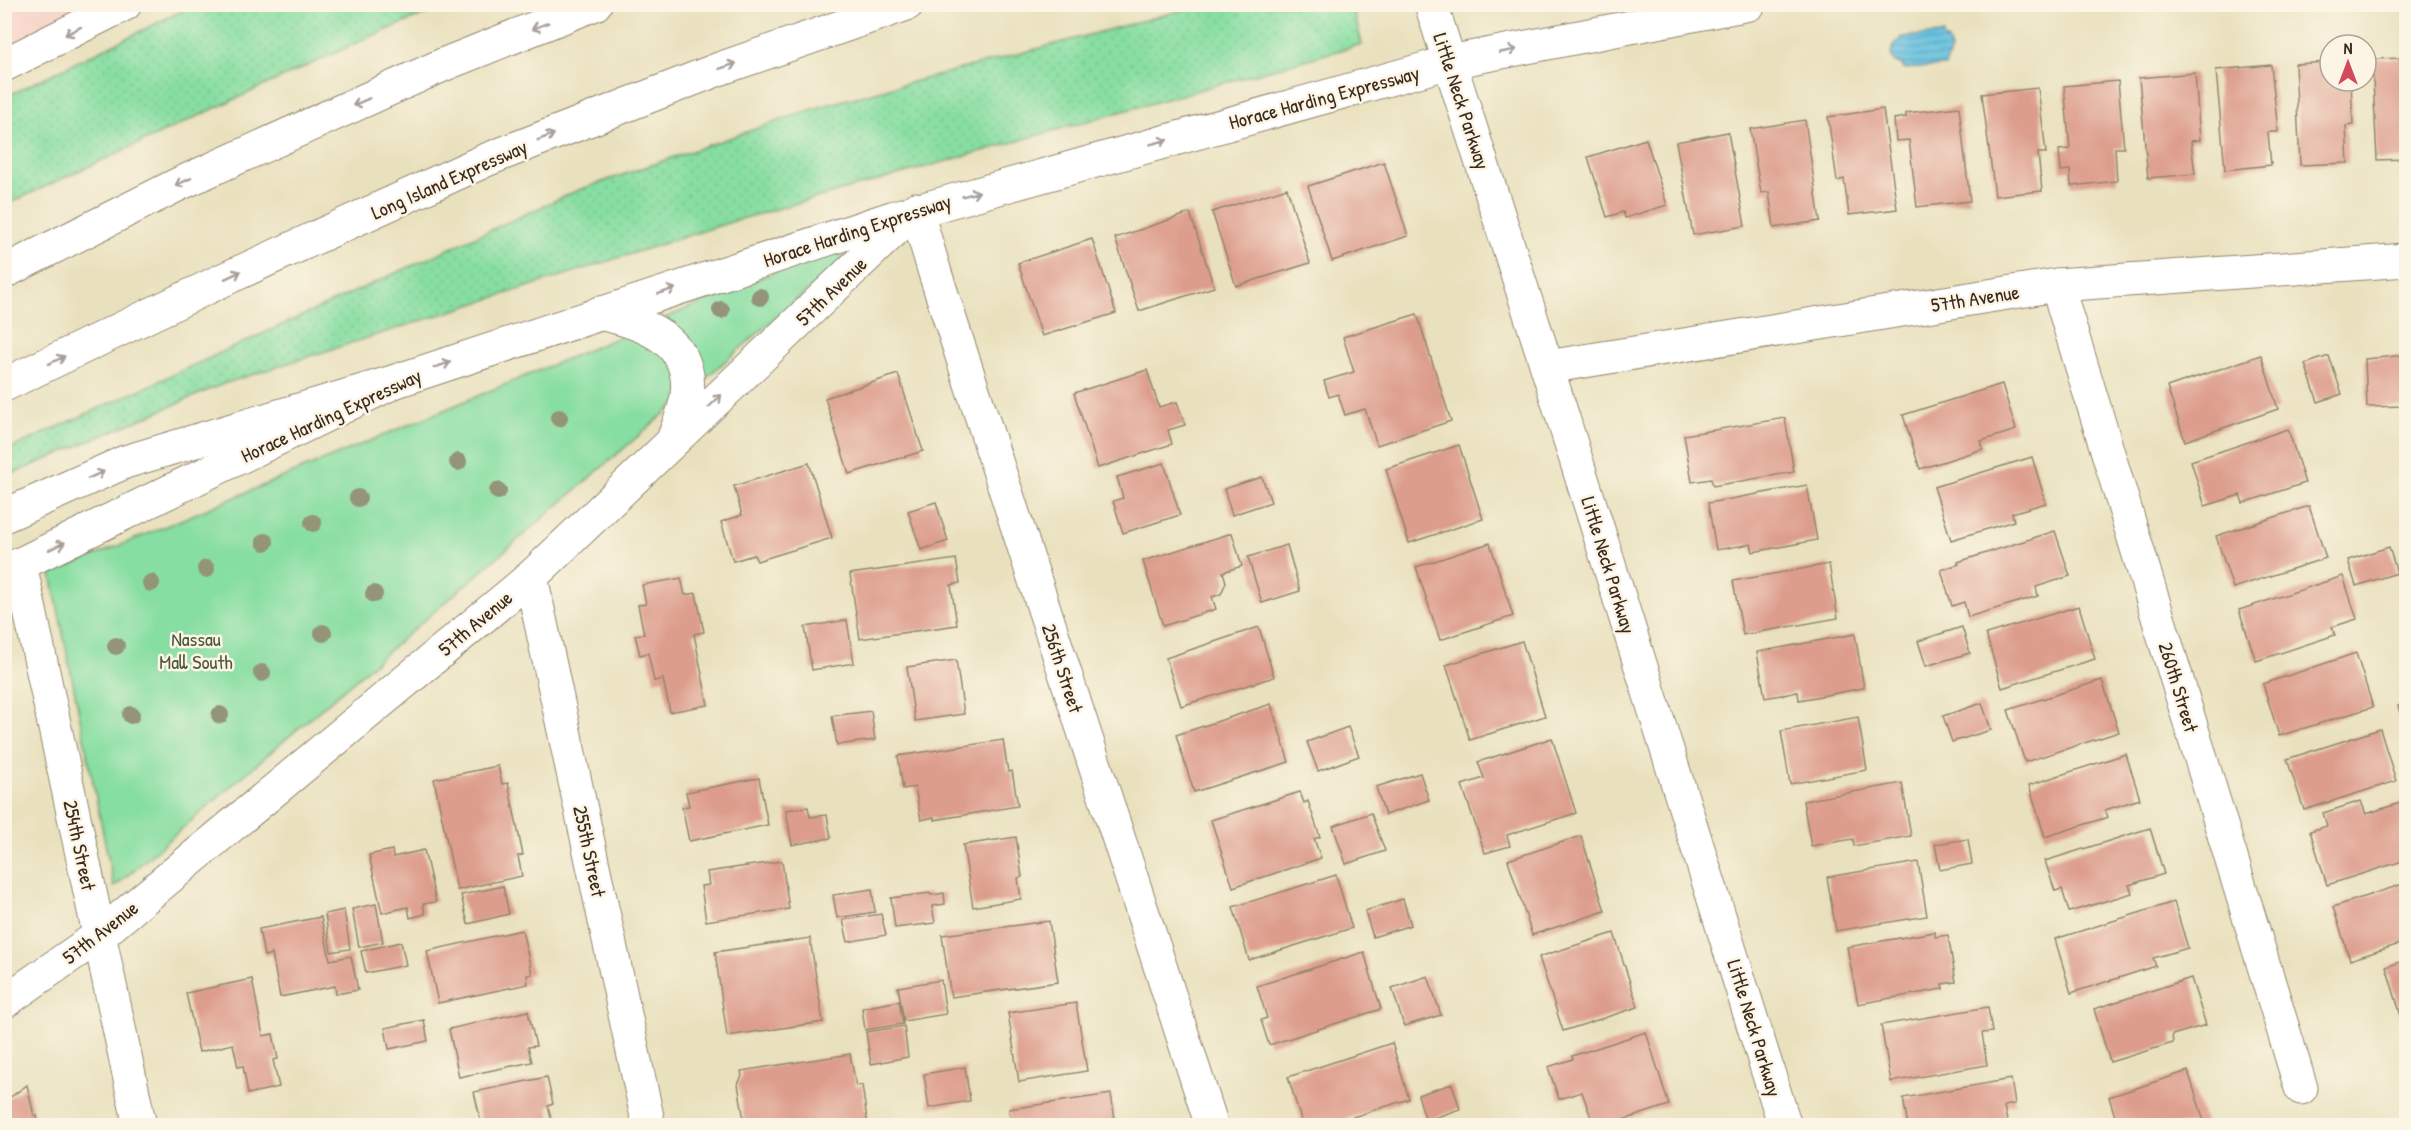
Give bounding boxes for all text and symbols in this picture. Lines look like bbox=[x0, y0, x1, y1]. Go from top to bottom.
one-way arrow bbox=[532, 21, 550, 32]
one-way arrow bbox=[64, 25, 82, 37]
street label: Little Neck Parkway bbox=[1427, 29, 1497, 173]
north arrow bbox=[2318, 33, 2378, 93]
text: N bbox=[2344, 37, 2353, 59]
one-way arrow bbox=[1497, 45, 1517, 56]
street label: Horace Harding Expressway bbox=[1226, 59, 1422, 135]
one-way arrow bbox=[718, 60, 736, 71]
one-way arrow bbox=[352, 97, 370, 108]
one-way arrow bbox=[536, 131, 555, 142]
street label: Long Island Expressway bbox=[367, 132, 531, 226]
one-way arrow bbox=[1149, 136, 1168, 148]
one-way arrow bbox=[174, 177, 193, 188]
street label: Horace Harding Expressway bbox=[760, 187, 954, 273]
one-way arrow bbox=[961, 188, 980, 200]
street label: 57th Avenue bbox=[790, 250, 872, 332]
one-way arrow bbox=[224, 269, 242, 280]
street label: 57th Avenue bbox=[1929, 278, 2021, 318]
one-way arrow bbox=[657, 285, 676, 296]
one-way arrow bbox=[48, 353, 66, 365]
one-way arrow bbox=[432, 359, 451, 370]
street label: Horace Harding Expressway bbox=[236, 361, 426, 469]
one-way arrow bbox=[708, 394, 723, 409]
one-way arrow bbox=[87, 468, 105, 480]
street label: Little Neck Parkway bbox=[1575, 493, 1643, 637]
one-way arrow bbox=[47, 540, 65, 552]
street label: 57th Avenue bbox=[432, 584, 518, 662]
street label: 256th Street bbox=[1036, 620, 1090, 717]
park label: Nassau Mall South bbox=[159, 625, 233, 675]
street label: 260th Street bbox=[2153, 639, 2206, 736]
street label: 254th Street bbox=[57, 797, 103, 894]
street label: 255th Street bbox=[567, 803, 613, 900]
street label: 57th Avenue bbox=[57, 894, 143, 970]
street label: Little Neck Parkway bbox=[1721, 956, 1789, 1100]

